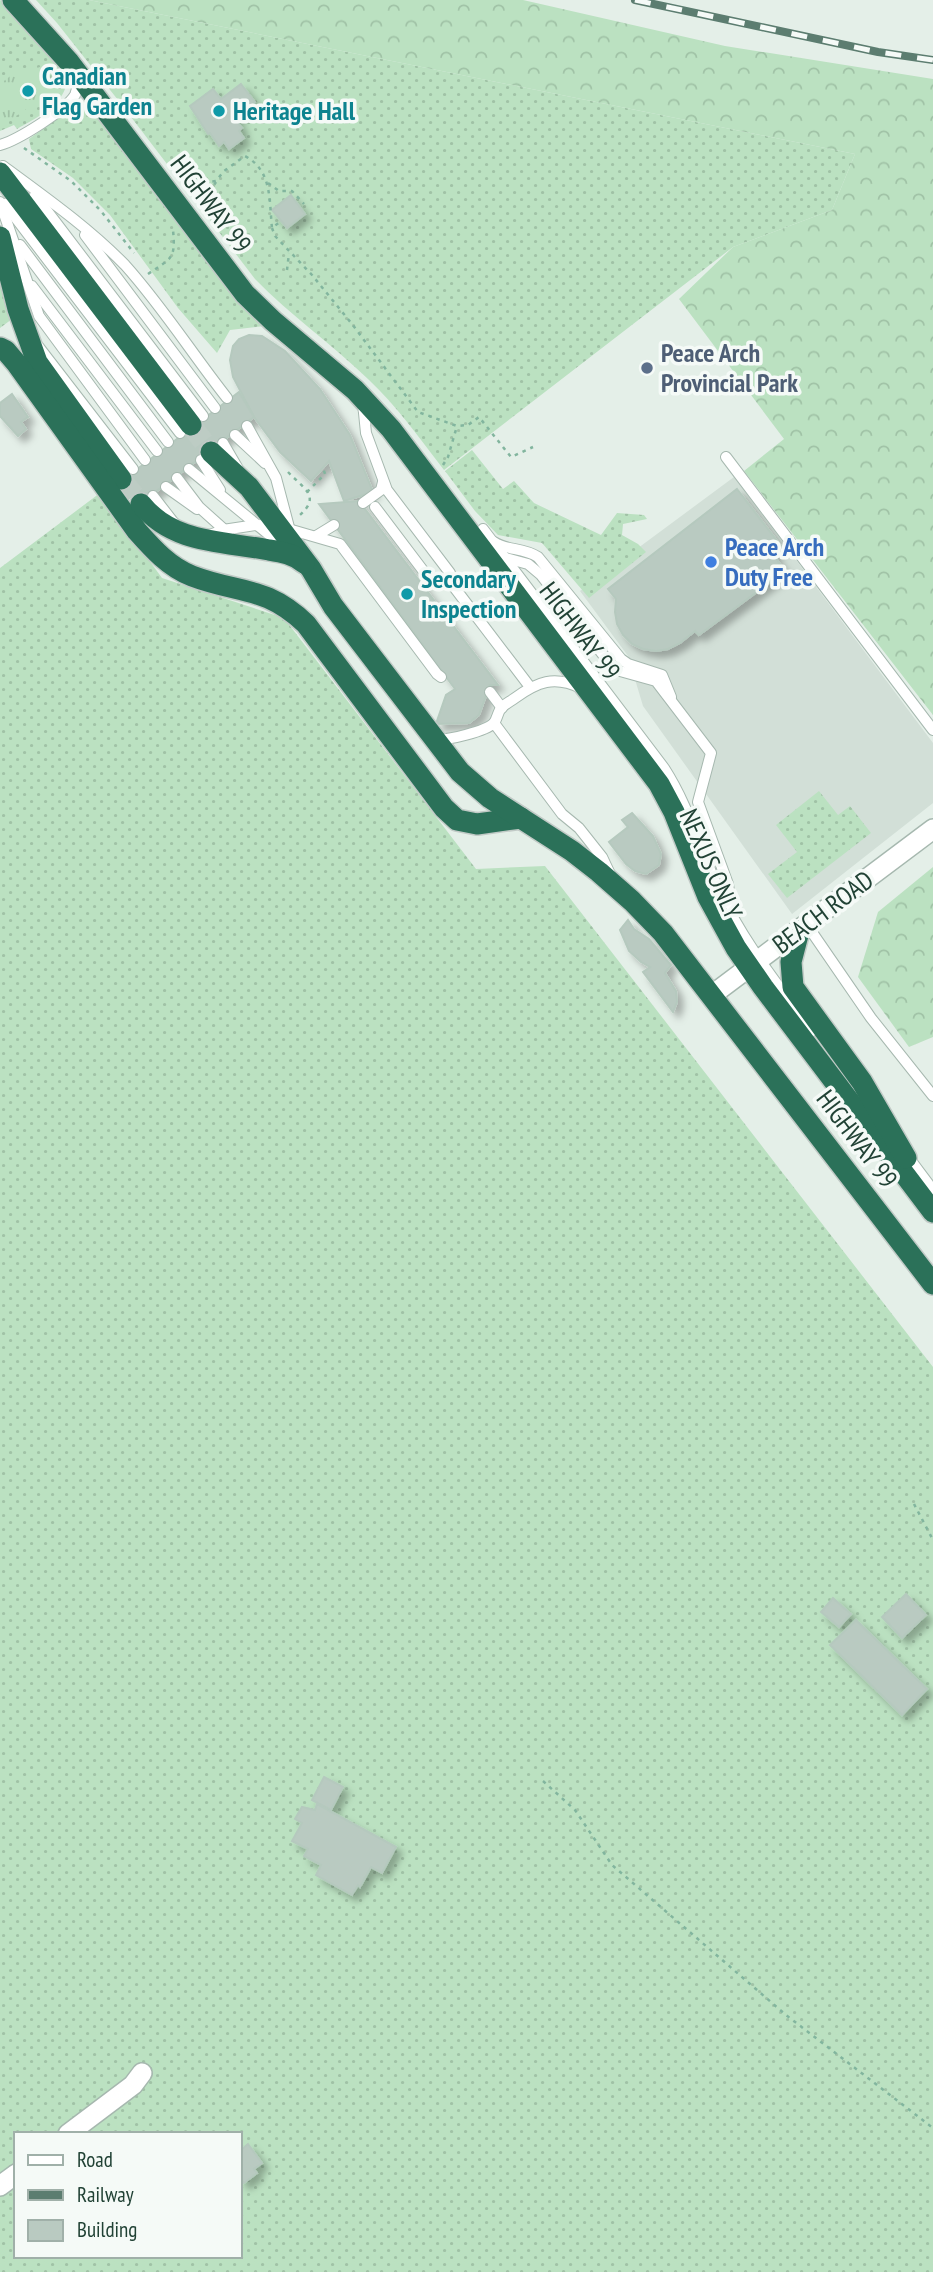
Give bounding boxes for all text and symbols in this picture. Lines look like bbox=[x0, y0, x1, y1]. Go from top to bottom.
place label: Canadian Flag Garden bbox=[42, 59, 152, 122]
marker: Canadian Flag Garden bbox=[20, 83, 36, 99]
place label: Heritage Hall bbox=[233, 94, 356, 127]
marker: Heritage Hall bbox=[211, 103, 227, 119]
street label: HIGHWAY 99 bbox=[164, 148, 259, 259]
place label: Peace Arch Provincial Park bbox=[661, 336, 798, 399]
marker: Peace Arch Provincial Park bbox=[639, 360, 655, 376]
place label: Peace Arch Duty Free bbox=[725, 530, 824, 593]
marker: Peace Arch Duty Free bbox=[703, 554, 719, 570]
place label: Secondary Inspection bbox=[421, 562, 516, 625]
street label: HIGHWAY 99 bbox=[533, 575, 628, 686]
marker: Secondary Inspection bbox=[399, 586, 415, 602]
street label: NEXUS ONLY bbox=[673, 804, 750, 924]
street label: BEACH ROAD bbox=[766, 863, 880, 960]
street label: HIGHWAY 99 bbox=[810, 1083, 905, 1194]
legend bbox=[14, 2132, 242, 2258]
text: Road bbox=[77, 2146, 113, 2173]
text: Railway bbox=[77, 2181, 134, 2208]
text: Building bbox=[77, 2216, 137, 2243]

